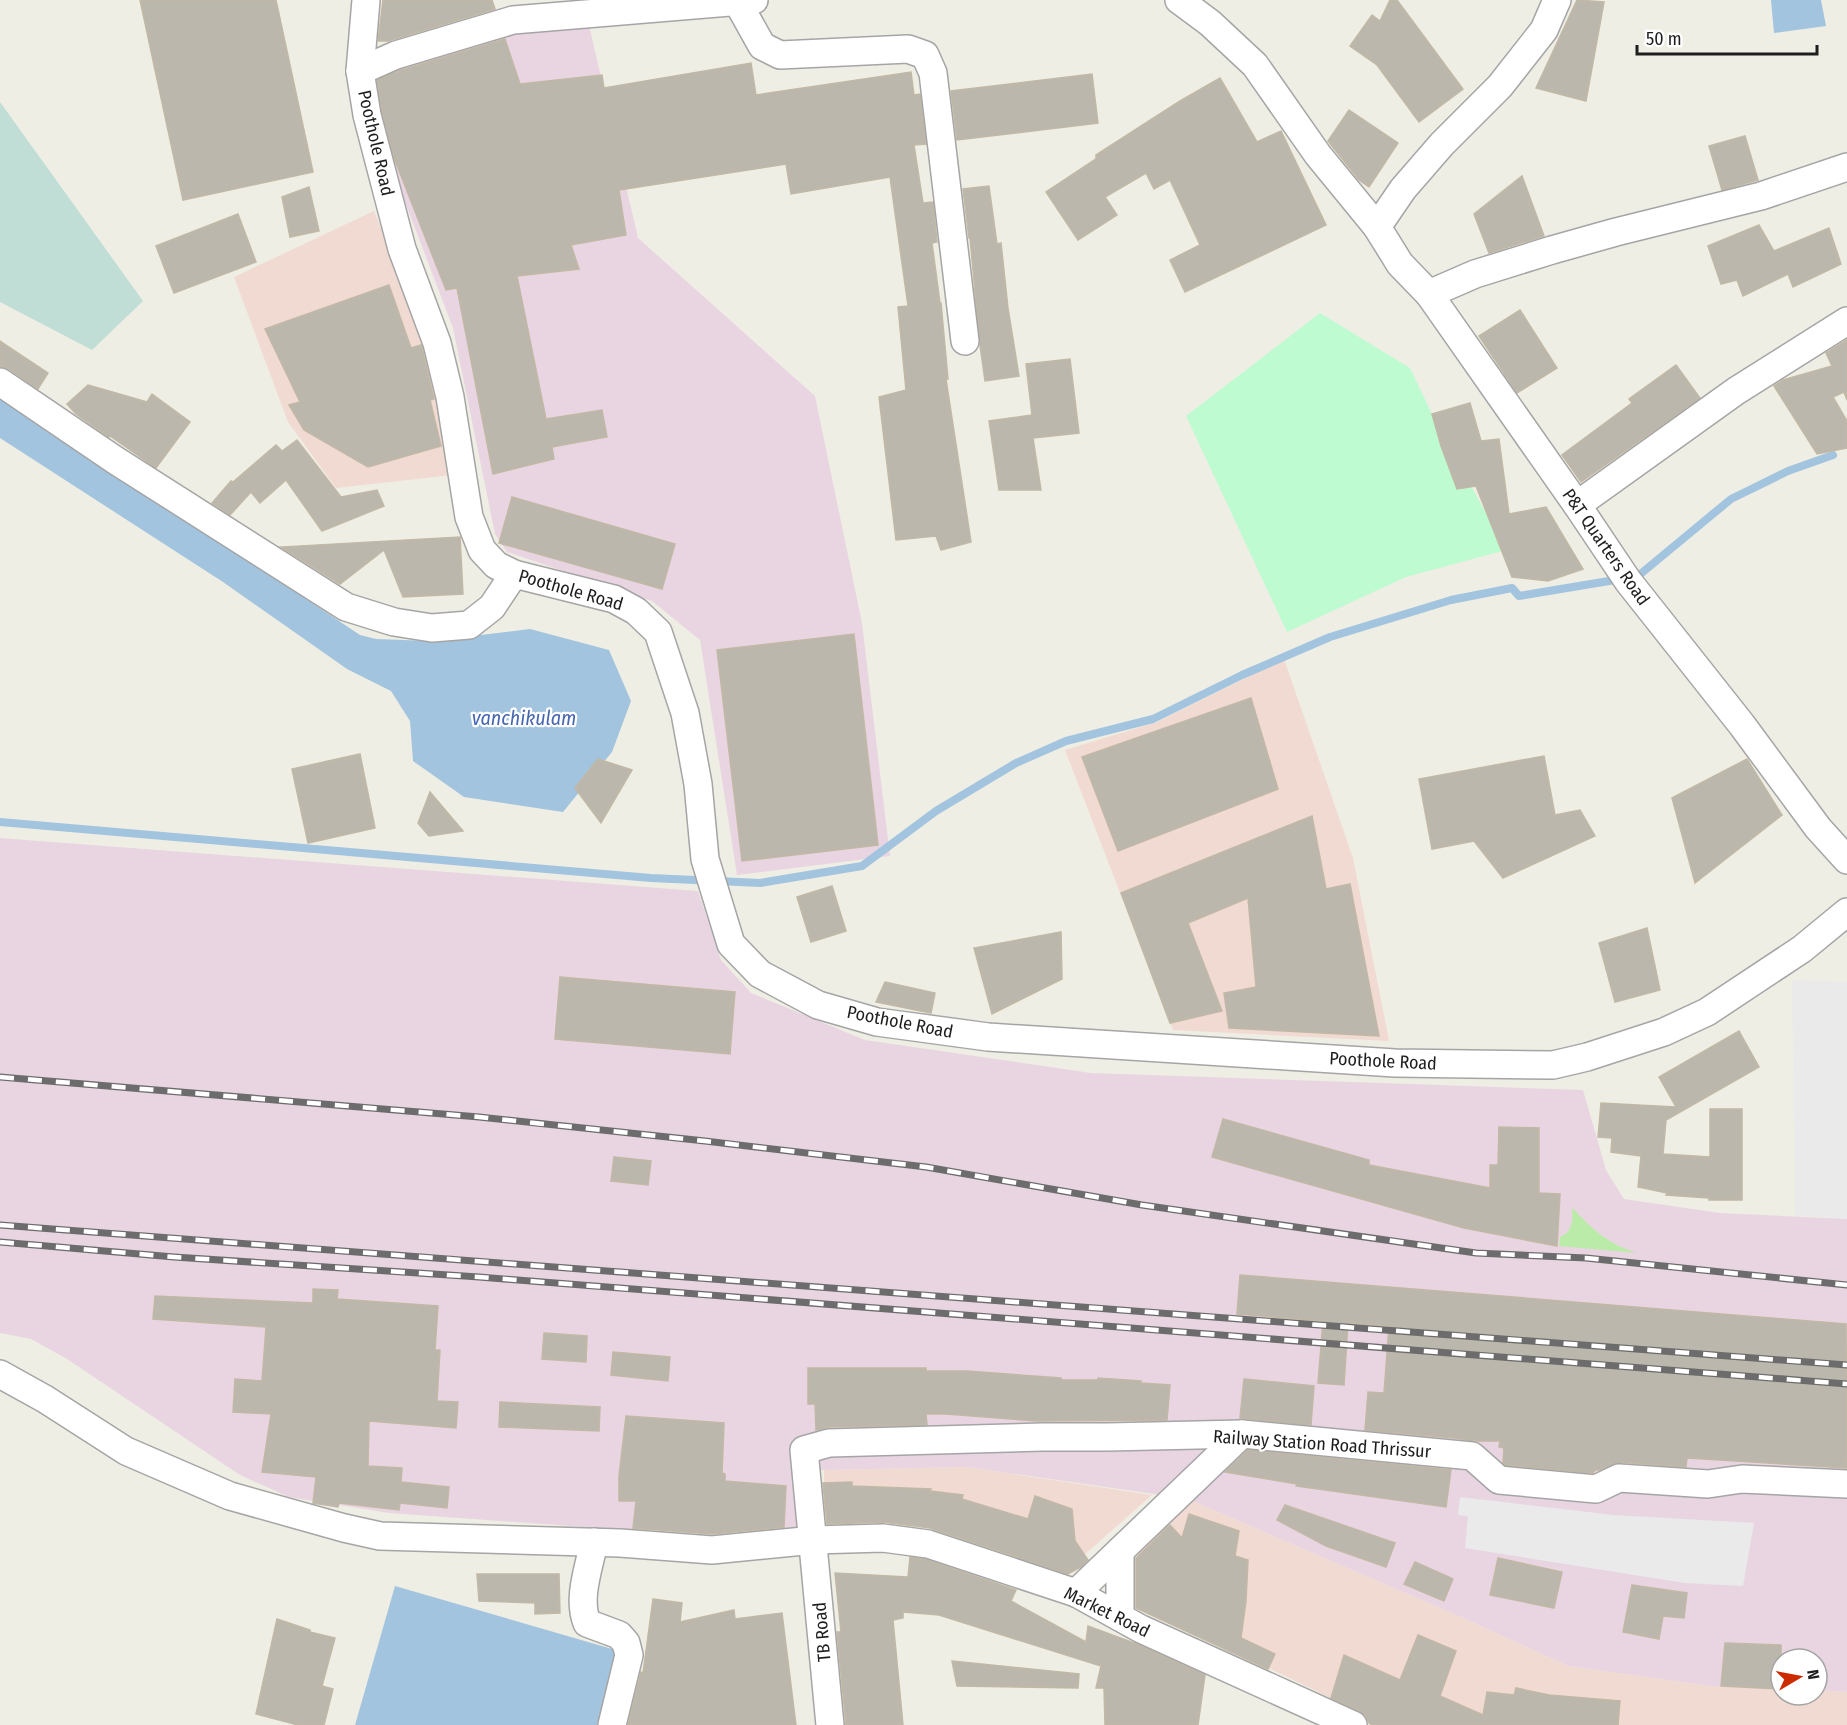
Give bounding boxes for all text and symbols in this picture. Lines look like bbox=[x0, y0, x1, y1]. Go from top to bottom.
scale bar bbox=[1637, 18, 1817, 56]
text: 50 m bbox=[1646, 28, 1682, 50]
street label: Poothole Road bbox=[353, 88, 399, 198]
street label: P&T Quarters Road bbox=[1558, 484, 1654, 610]
street label: Poothole Road bbox=[516, 565, 626, 615]
water label: vanchikulam bbox=[472, 706, 576, 730]
street label: Poothole Road bbox=[845, 1001, 955, 1043]
street label: Poothole Road bbox=[1329, 1047, 1437, 1075]
street label: Railway Station Road Thrissur bbox=[1212, 1425, 1432, 1463]
street label: Market Road bbox=[1061, 1582, 1153, 1642]
street label: TB Road bbox=[808, 1601, 836, 1663]
north arrow bbox=[1769, 1647, 1829, 1707]
text: N bbox=[1803, 1668, 1823, 1681]

